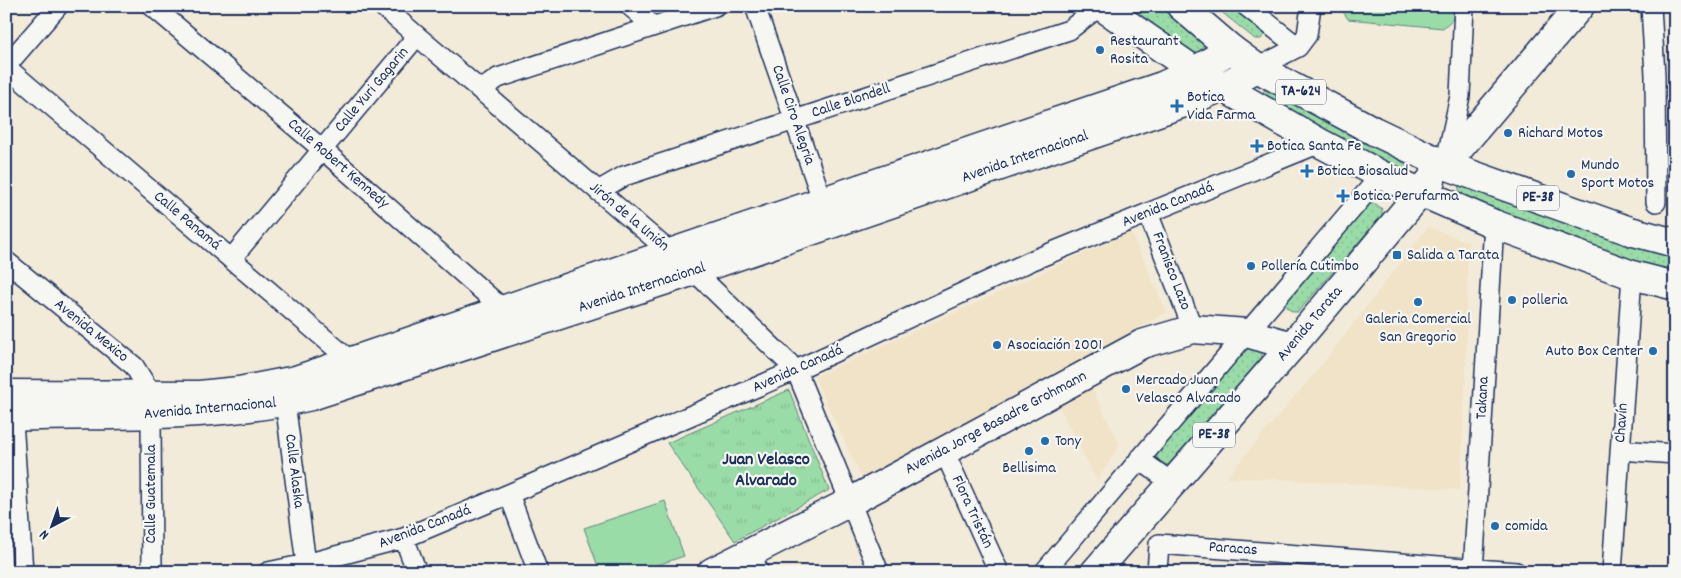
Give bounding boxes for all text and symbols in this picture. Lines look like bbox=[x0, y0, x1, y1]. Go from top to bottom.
place label: Restaurant Rosita bbox=[1110, 30, 1179, 71]
street label: Calle Yuri Gagarin bbox=[329, 42, 415, 138]
marker: Restaurant Rosita bbox=[1094, 44, 1106, 56]
street label: Calle Ciro Alegria bbox=[765, 62, 821, 168]
street label: Calle Blondell bbox=[809, 77, 894, 125]
road number: TA-624 bbox=[1276, 80, 1326, 104]
place label: Botica Vida Farma bbox=[1187, 86, 1256, 127]
marker: Botica Vida Farma bbox=[1171, 100, 1183, 112]
street label: Calle Robert Kennedy bbox=[282, 113, 394, 215]
place label: Richard Motos bbox=[1518, 122, 1604, 145]
street label: Avenida Internacional bbox=[958, 124, 1092, 189]
marker: Richard Motos bbox=[1502, 127, 1514, 139]
place label: Botica Santa Fe bbox=[1267, 135, 1361, 158]
marker: Botica Santa Fe bbox=[1251, 140, 1263, 152]
place label: Mundo Sport Motos bbox=[1581, 154, 1655, 195]
place label: Botica Biosalud bbox=[1317, 160, 1408, 183]
marker: Botica Biosalud bbox=[1301, 165, 1313, 177]
marker: Mundo Sport Motos bbox=[1565, 168, 1577, 180]
street label: Avenida Canadá bbox=[1119, 176, 1217, 234]
street label: Jirón de la Unión bbox=[584, 177, 674, 257]
place label: Botica Perufarma bbox=[1353, 185, 1459, 208]
street label: Calle Panamá bbox=[148, 186, 226, 256]
road number: PE-38 bbox=[1517, 186, 1559, 210]
marker: Botica Perufarma bbox=[1337, 190, 1349, 202]
street label: Franisco Lazo bbox=[1146, 229, 1196, 313]
place label: Salida a Tarata bbox=[1407, 244, 1499, 267]
marker: Salida a Tarata bbox=[1391, 249, 1403, 261]
place label: Pollería Cutimbo bbox=[1261, 255, 1359, 278]
street label: Avenida Internacional bbox=[575, 256, 709, 319]
marker: Pollería Cutimbo bbox=[1245, 260, 1257, 272]
street label: Avenida Tarata bbox=[1272, 281, 1349, 367]
place label: polleria bbox=[1522, 289, 1568, 312]
street label: Avenida Mexico bbox=[49, 294, 133, 368]
marker: polleria bbox=[1506, 294, 1518, 306]
marker: Galeria Comercial San Gregorio bbox=[1412, 296, 1424, 308]
place label: Galeria Comercial San Gregorio bbox=[1365, 308, 1471, 349]
place label: Asociación 2001 bbox=[1007, 334, 1102, 357]
street label: Avenida Canadá bbox=[749, 339, 847, 399]
marker: Asociación 2001 bbox=[991, 339, 1003, 351]
place label: Auto Box Center bbox=[1545, 340, 1643, 363]
marker: Auto Box Center bbox=[1647, 345, 1659, 357]
street label: Avenida Jorge Basadre Grohmann bbox=[901, 365, 1091, 481]
place label: Mercado Juan Velasco Alvarado bbox=[1136, 369, 1241, 410]
street label: Takana bbox=[1470, 376, 1496, 420]
marker: Mercado Juan Velasco Alvarado bbox=[1120, 383, 1132, 395]
street label: Avenida Internacional bbox=[143, 392, 277, 426]
street label: Chavín bbox=[1609, 402, 1635, 444]
road number: PE-38 bbox=[1193, 422, 1235, 448]
place label: Tony bbox=[1055, 430, 1081, 453]
street label: Calle Alaska bbox=[278, 433, 310, 510]
marker: Tony bbox=[1039, 435, 1051, 447]
street label: Calle Guatemala bbox=[140, 444, 163, 543]
marker: Bellisima bbox=[1023, 445, 1035, 457]
district label: Juan Velasco Alvarado bbox=[722, 448, 810, 494]
place label: Bellisima bbox=[1002, 457, 1056, 480]
street label: Flora Tristán bbox=[945, 472, 999, 552]
street label: Avenida Canadá bbox=[375, 499, 475, 555]
north arrow bbox=[28, 500, 78, 550]
place label: comida bbox=[1505, 515, 1548, 538]
marker: comida bbox=[1489, 520, 1501, 532]
text: N bbox=[36, 524, 54, 544]
street label: Paracas bbox=[1208, 536, 1258, 562]

